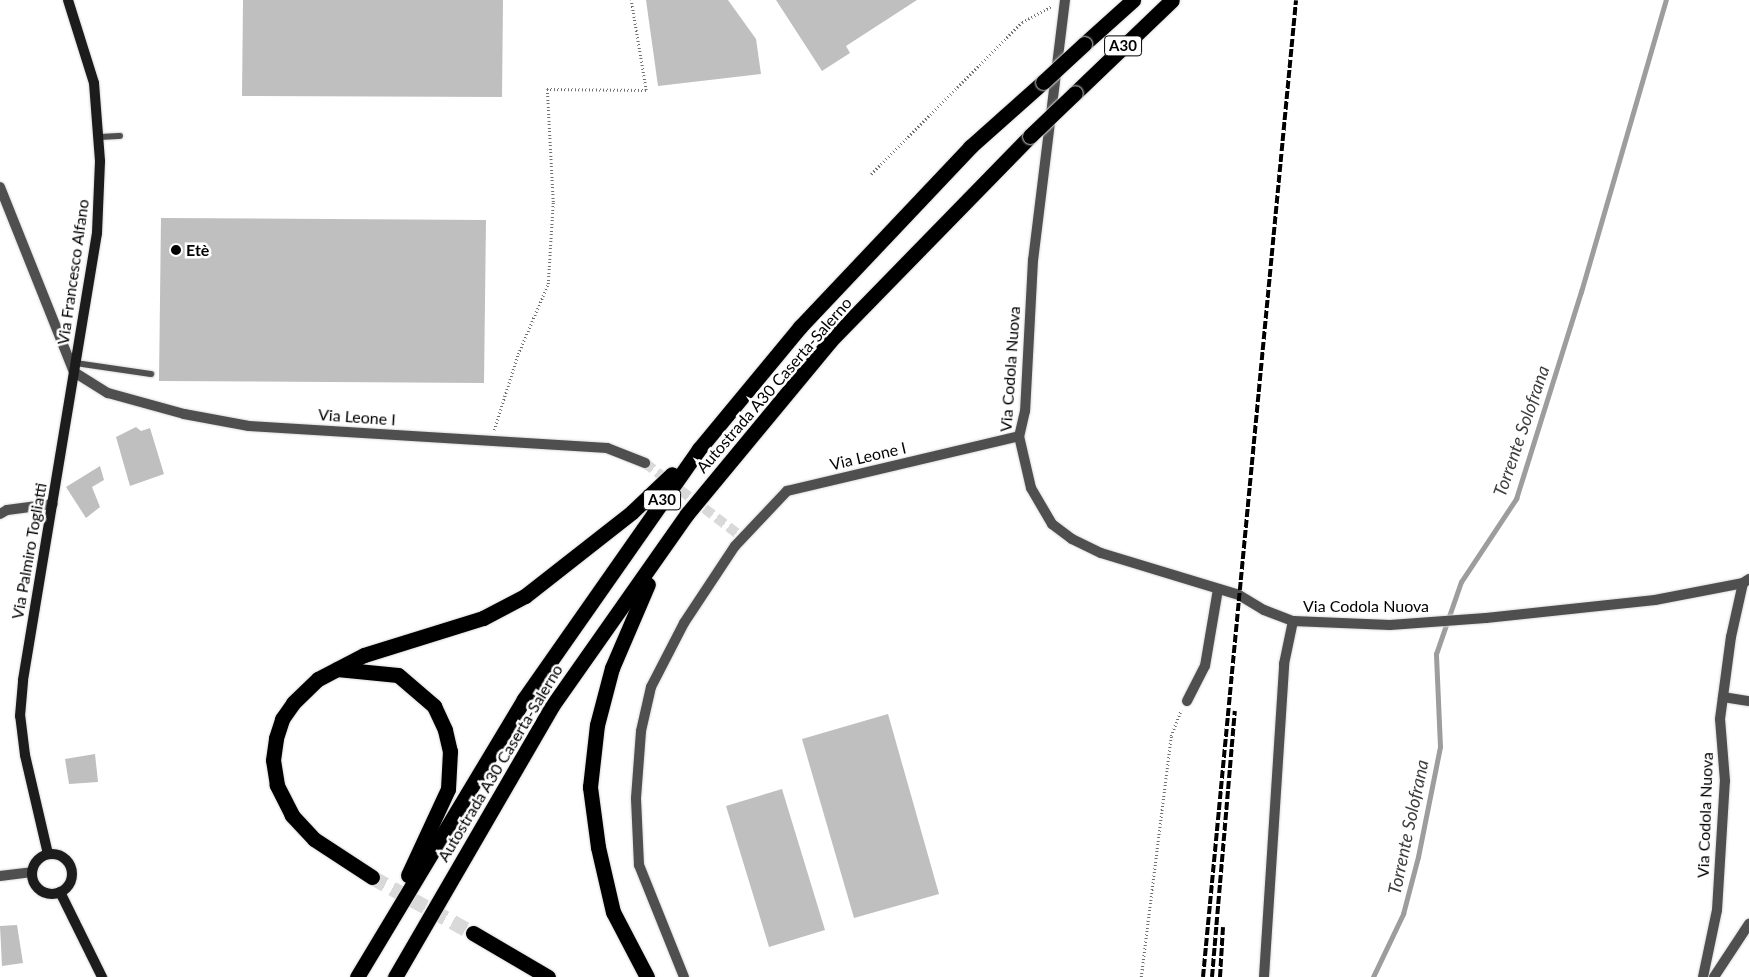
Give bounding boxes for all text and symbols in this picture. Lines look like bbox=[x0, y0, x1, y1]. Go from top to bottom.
road number: A30 bbox=[1103, 34, 1143, 58]
street label: Via Francesco Alfano bbox=[53, 198, 93, 346]
place label: Etè bbox=[186, 240, 209, 260]
marker: Etè bbox=[170, 244, 182, 256]
street label: Autostrada A30 Caserta-Salerno bbox=[692, 293, 856, 477]
street label: Via Codola Nuova bbox=[996, 305, 1024, 433]
water label: Torrente Solofrana bbox=[1488, 363, 1554, 499]
street label: Via Leone I bbox=[318, 405, 396, 429]
street label: Via Leone I bbox=[828, 438, 908, 474]
street label: Via Palmiro Togliatti bbox=[8, 481, 50, 621]
road number: A30 bbox=[642, 488, 682, 512]
street label: Via Codola Nuova bbox=[1303, 596, 1429, 616]
street label: Autostrada A30 Caserta-Salerno bbox=[433, 661, 567, 865]
street label: Via Codola Nuova bbox=[1693, 752, 1717, 878]
water label: Torrente Solofrana bbox=[1383, 758, 1433, 896]

